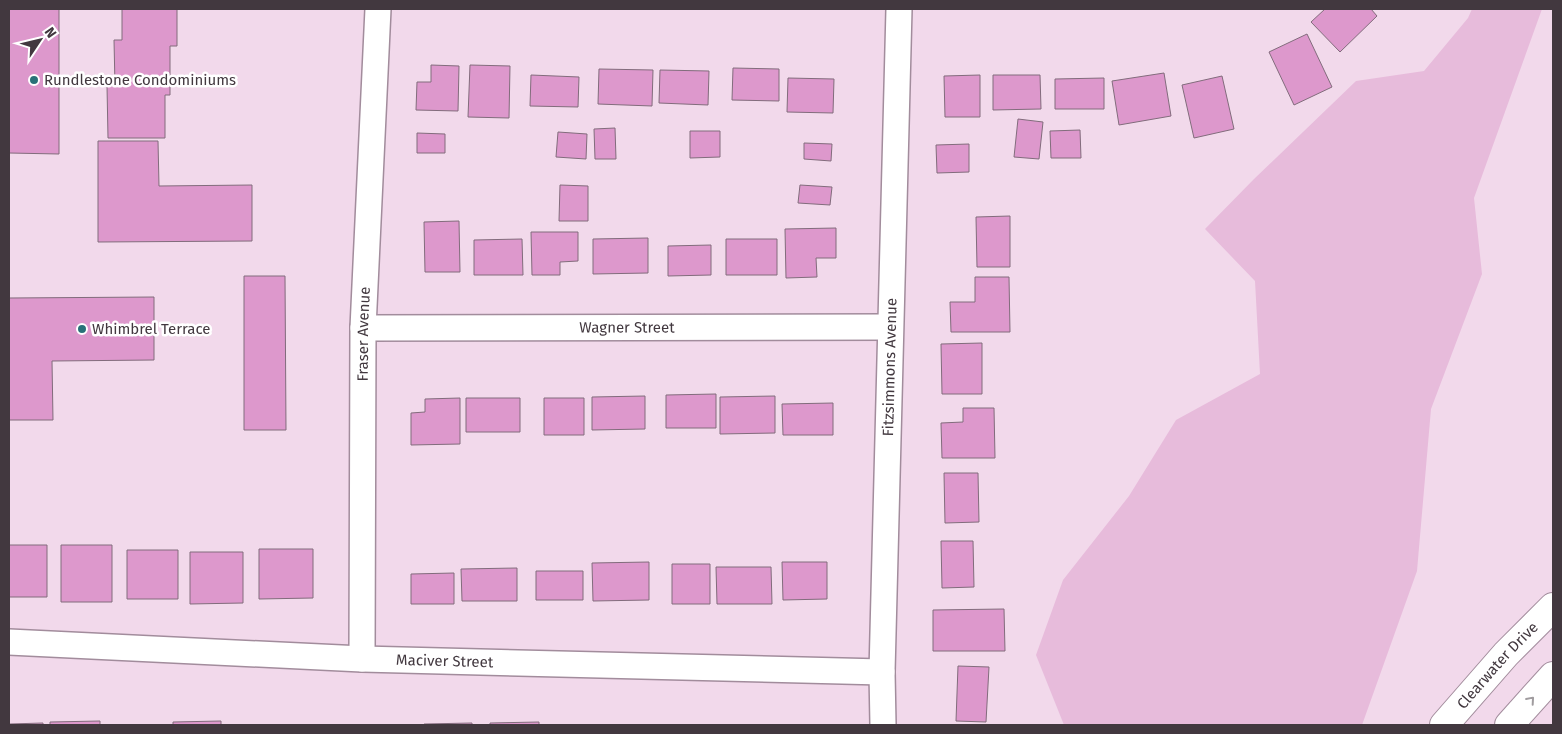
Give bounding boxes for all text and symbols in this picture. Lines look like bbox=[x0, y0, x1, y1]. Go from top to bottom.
north arrow bbox=[15, 15, 65, 65]
text: N bbox=[41, 24, 60, 42]
place label: Rundlestone Condominiums bbox=[44, 71, 236, 89]
marker: Rundlestone Condominiums bbox=[28, 74, 40, 86]
street label: Fraser Avenue bbox=[354, 286, 374, 382]
street label: Fitzsimmons Avenue bbox=[879, 298, 901, 436]
street label: Wagner Street bbox=[579, 318, 675, 337]
place label: Whimbrel Terrace bbox=[92, 320, 210, 338]
marker: Whimbrel Terrace bbox=[76, 323, 88, 335]
street label: Clearwater Drive bbox=[1453, 618, 1542, 713]
street label: Maciver Street bbox=[396, 651, 494, 671]
one-way arrow bbox=[1525, 697, 1534, 706]

